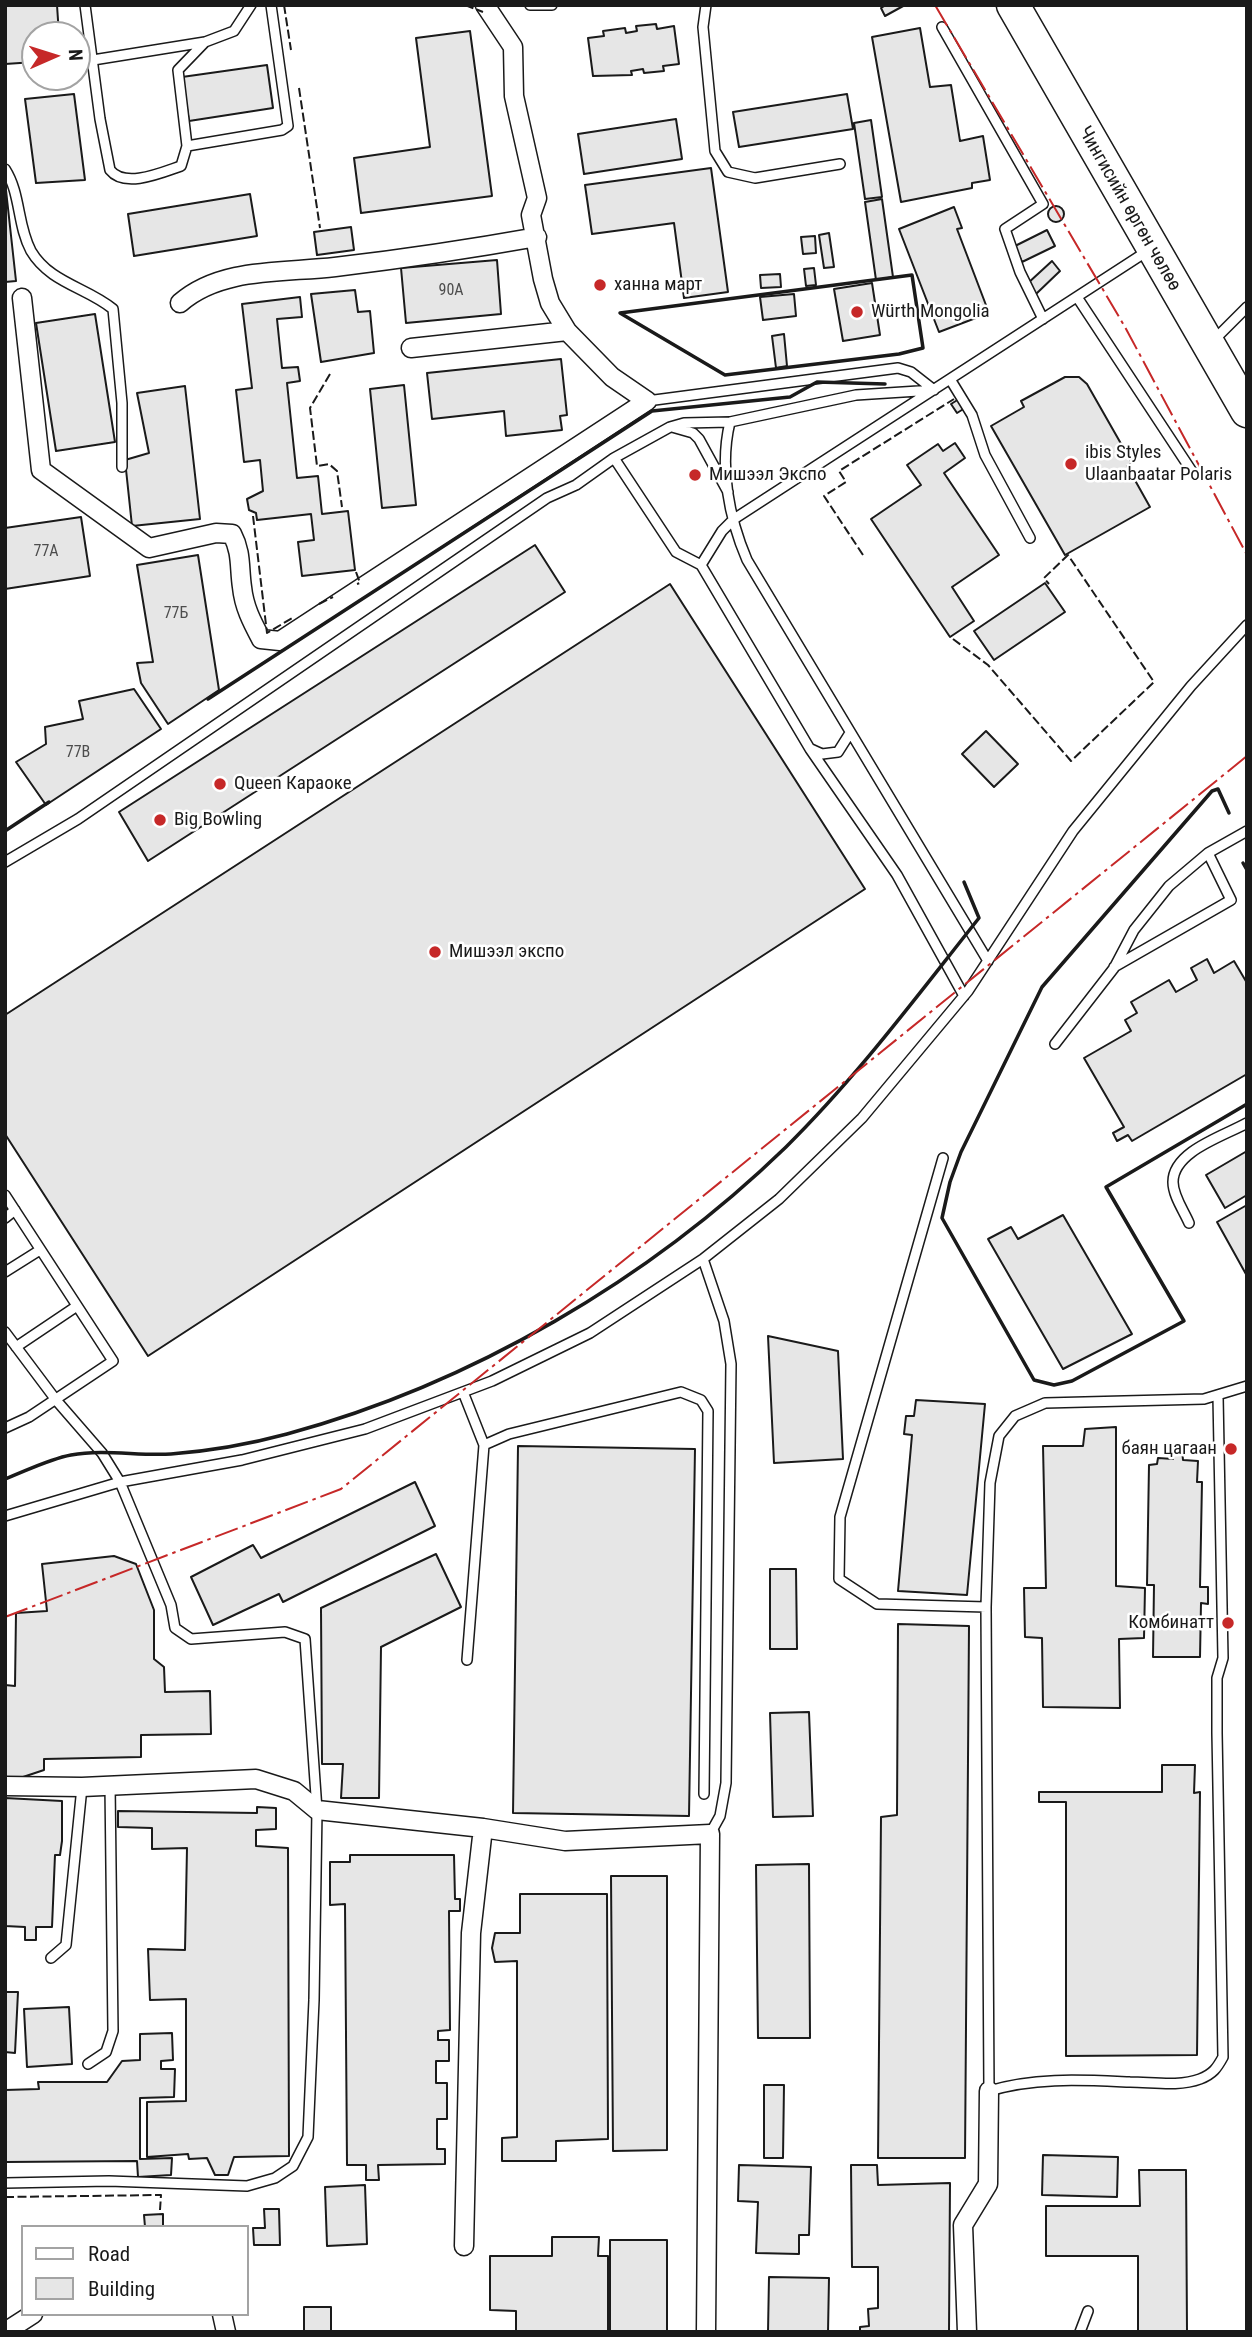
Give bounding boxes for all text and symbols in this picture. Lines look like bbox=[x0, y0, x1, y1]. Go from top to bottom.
north arrow bbox=[21, 21, 91, 91]
text: N bbox=[64, 49, 87, 61]
street label: Чингисийн өргөн чөлөө bbox=[1073, 123, 1185, 295]
place label: ханна март bbox=[614, 274, 702, 296]
marker: ханна март bbox=[592, 277, 608, 293]
house number: 90А bbox=[438, 281, 464, 301]
place label: Würth Mongolia bbox=[871, 301, 990, 323]
marker: Würth Mongolia bbox=[849, 304, 865, 320]
place label: ibis Styles Ulaanbaatar Polaris bbox=[1085, 442, 1232, 486]
marker: ibis Styles Ulaanbaatar Polaris bbox=[1063, 456, 1079, 472]
place label: Мишээл Экспо bbox=[709, 464, 826, 486]
marker: Мишээл Экспо bbox=[687, 467, 703, 483]
house number: 77А bbox=[33, 542, 59, 562]
house number: 77Б bbox=[164, 604, 188, 624]
house number: 77В bbox=[66, 743, 90, 763]
place label: Queen Караоке bbox=[234, 773, 352, 795]
marker: Queen Караоке bbox=[212, 776, 228, 792]
place label: Big Bowling bbox=[174, 809, 262, 831]
marker: Big Bowling bbox=[152, 812, 168, 828]
place label: Мишээл экспо bbox=[449, 941, 564, 963]
marker: Мишээл экспо bbox=[427, 944, 443, 960]
place label: баян цагаан bbox=[1121, 1438, 1217, 1460]
marker: баян цагаан bbox=[1223, 1441, 1239, 1457]
place label: Комбинатт bbox=[1128, 1612, 1214, 1634]
marker: Комбинатт bbox=[1220, 1615, 1236, 1631]
legend bbox=[21, 2225, 248, 2316]
text: Road bbox=[88, 2242, 130, 2266]
text: Building bbox=[88, 2277, 155, 2301]

